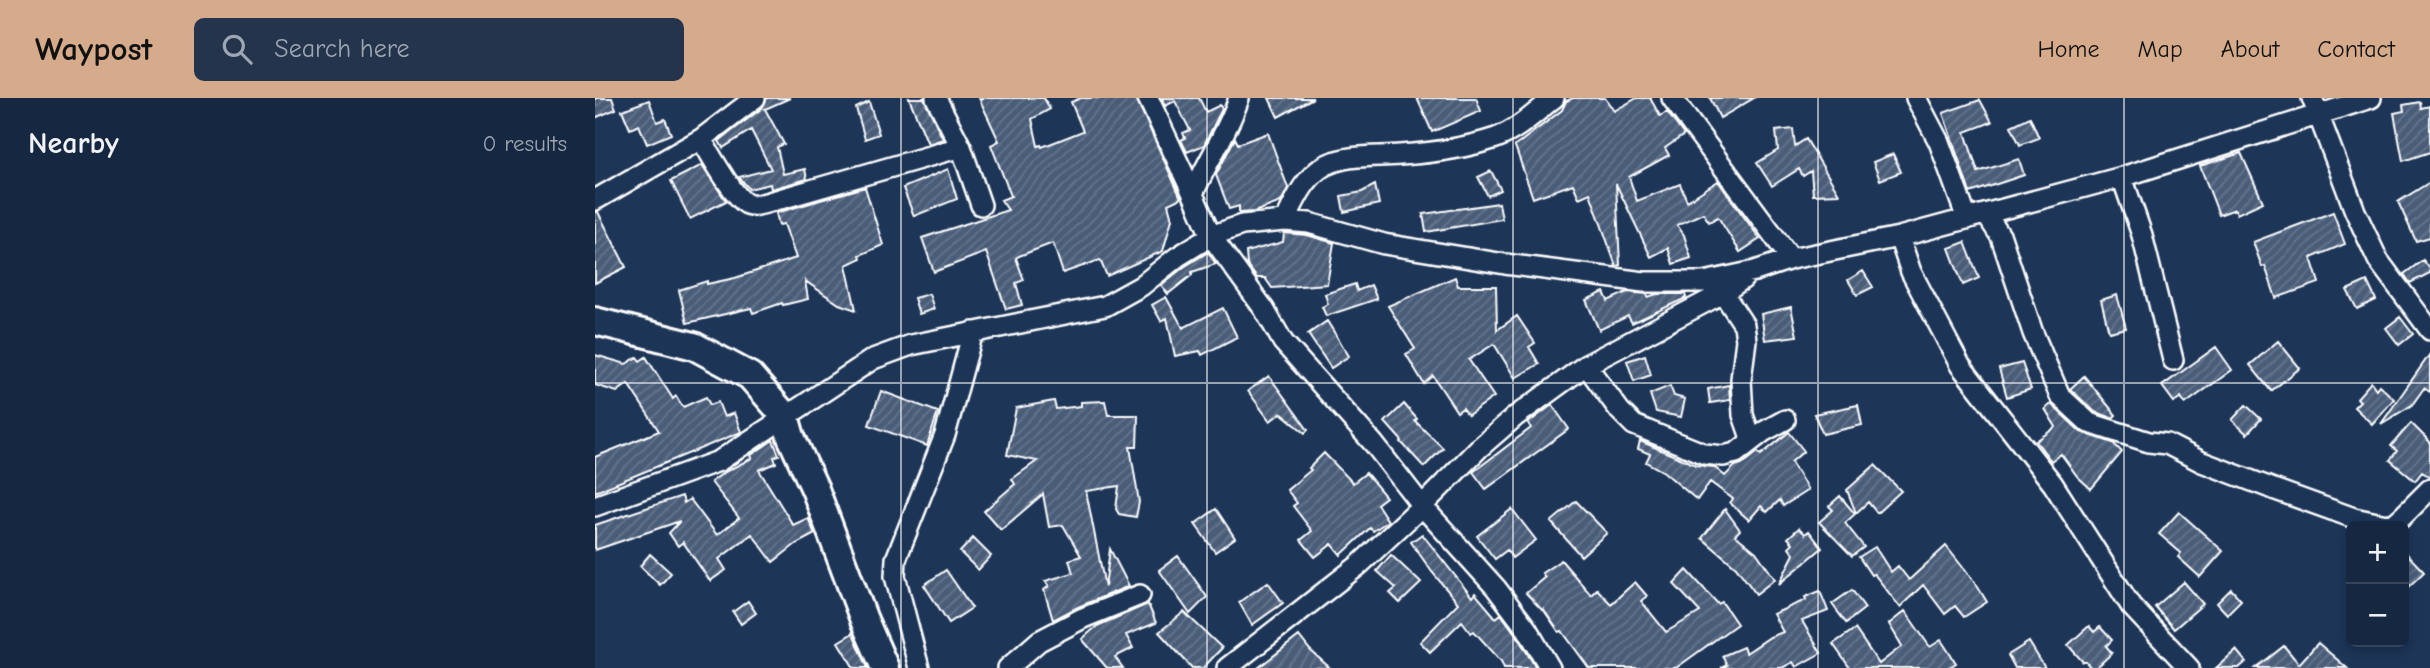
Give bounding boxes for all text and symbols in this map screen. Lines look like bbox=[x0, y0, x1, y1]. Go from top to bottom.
search box bbox=[194, 18, 684, 81]
text: Waypost bbox=[35, 30, 152, 68]
icon: search bbox=[218, 30, 256, 68]
text: Search here bbox=[274, 34, 410, 64]
text: Home bbox=[2038, 35, 2099, 63]
text: Map bbox=[2137, 35, 2183, 63]
text: About bbox=[2221, 35, 2279, 63]
text: Contact bbox=[2317, 35, 2395, 63]
text: Nearby bbox=[28, 126, 119, 161]
text: 0 results bbox=[483, 130, 567, 157]
map controls bbox=[2346, 521, 2409, 647]
button: + bbox=[2346, 521, 2409, 584]
button: − bbox=[2346, 584, 2409, 647]

